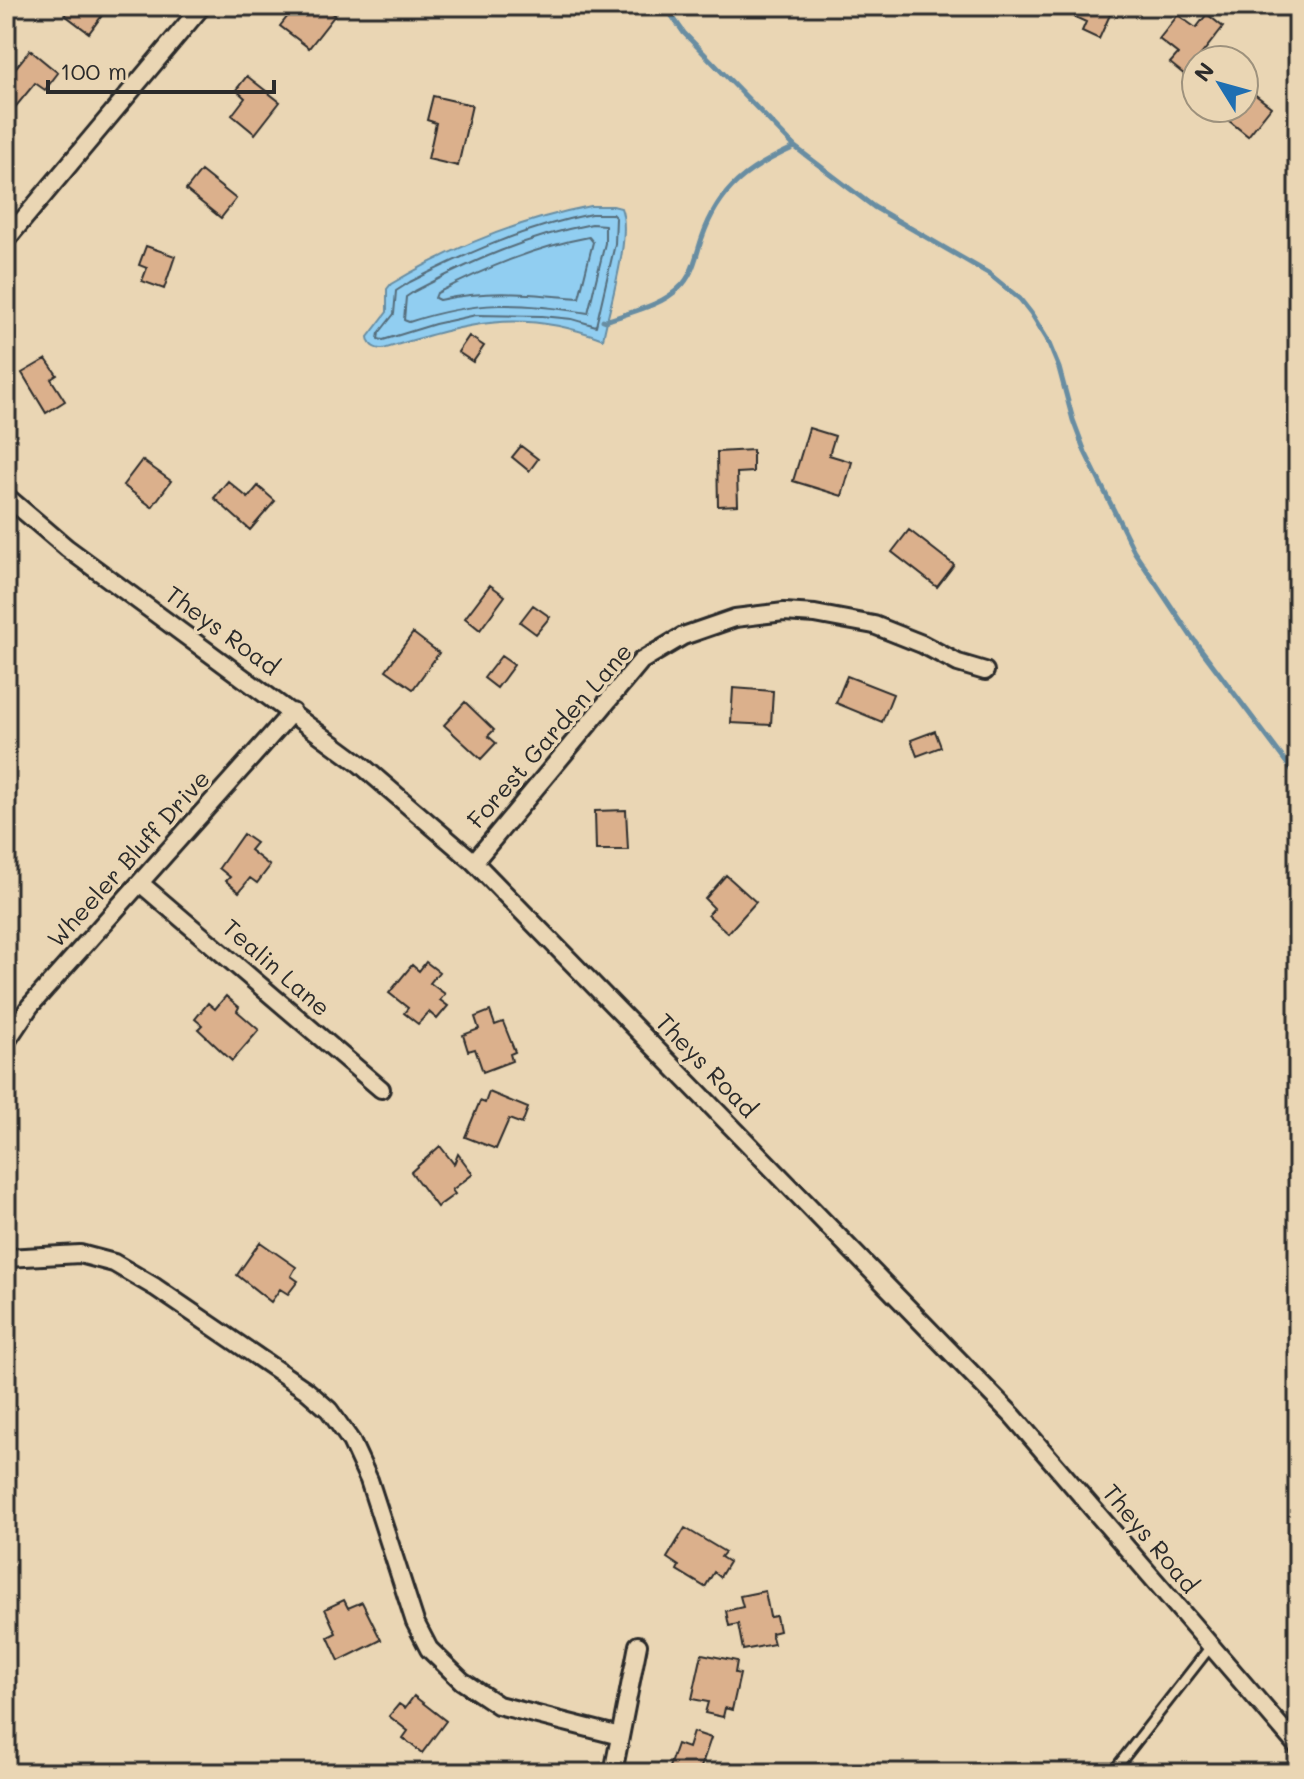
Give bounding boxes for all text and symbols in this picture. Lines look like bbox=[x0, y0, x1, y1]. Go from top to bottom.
scale bar bbox=[48, 44, 274, 94]
north arrow bbox=[1180, 44, 1260, 124]
text: 100 m bbox=[60, 55, 127, 86]
text: N bbox=[1187, 56, 1220, 87]
street label: Theys Road bbox=[160, 578, 286, 682]
street label: Forest Garden Lane bbox=[460, 636, 638, 834]
street label: Wheeler Bluff Drive bbox=[40, 763, 216, 953]
street label: Tealin Lane bbox=[217, 911, 337, 1022]
street label: Theys Road bbox=[650, 1006, 765, 1124]
street label: Theys Road bbox=[1096, 1477, 1206, 1599]

